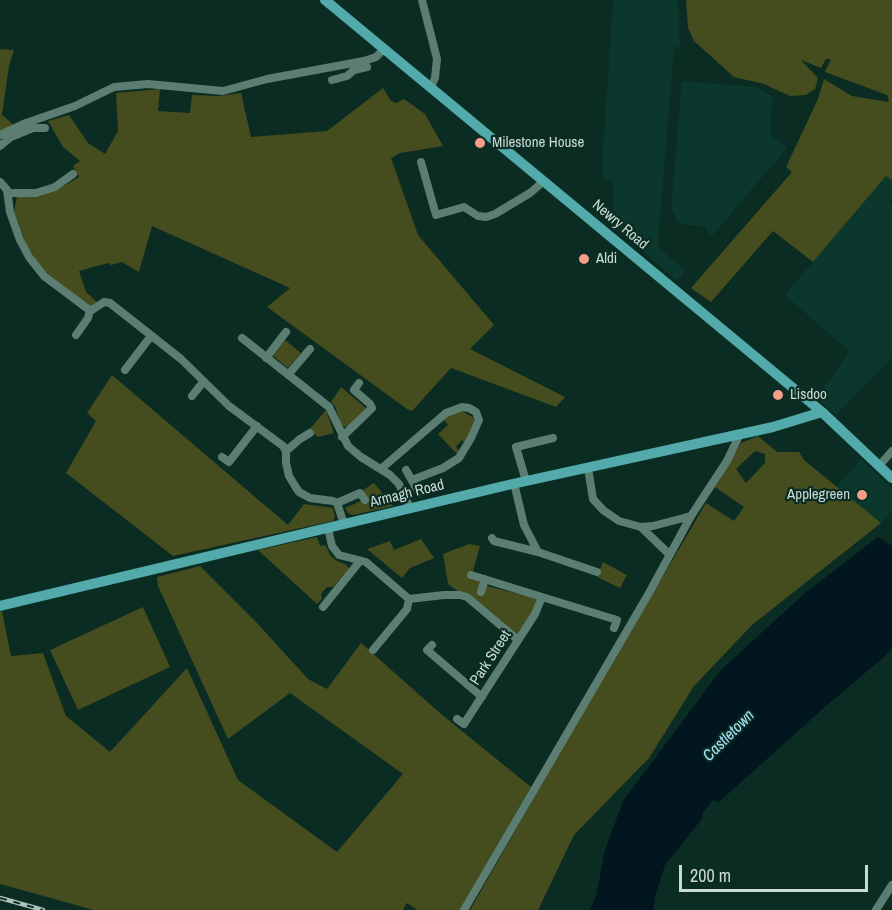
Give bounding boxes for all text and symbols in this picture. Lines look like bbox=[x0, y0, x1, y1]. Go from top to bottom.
place label: Milestone House bbox=[492, 134, 584, 152]
marker: Milestone House bbox=[473, 136, 487, 150]
street label: Newry Road bbox=[588, 196, 652, 254]
place label: Aldi bbox=[596, 250, 617, 268]
marker: Aldi bbox=[577, 252, 591, 266]
place label: Lisdoo bbox=[790, 386, 827, 404]
marker: Lisdoo bbox=[771, 388, 785, 402]
street label: Armagh Road bbox=[368, 476, 446, 512]
place label: Applegreen bbox=[787, 486, 850, 504]
marker: Applegreen bbox=[855, 488, 869, 502]
street label: Park Street bbox=[467, 627, 515, 689]
water label: Castletown bbox=[699, 706, 759, 766]
scale bar bbox=[682, 853, 871, 891]
text: 200 m bbox=[690, 863, 731, 888]

